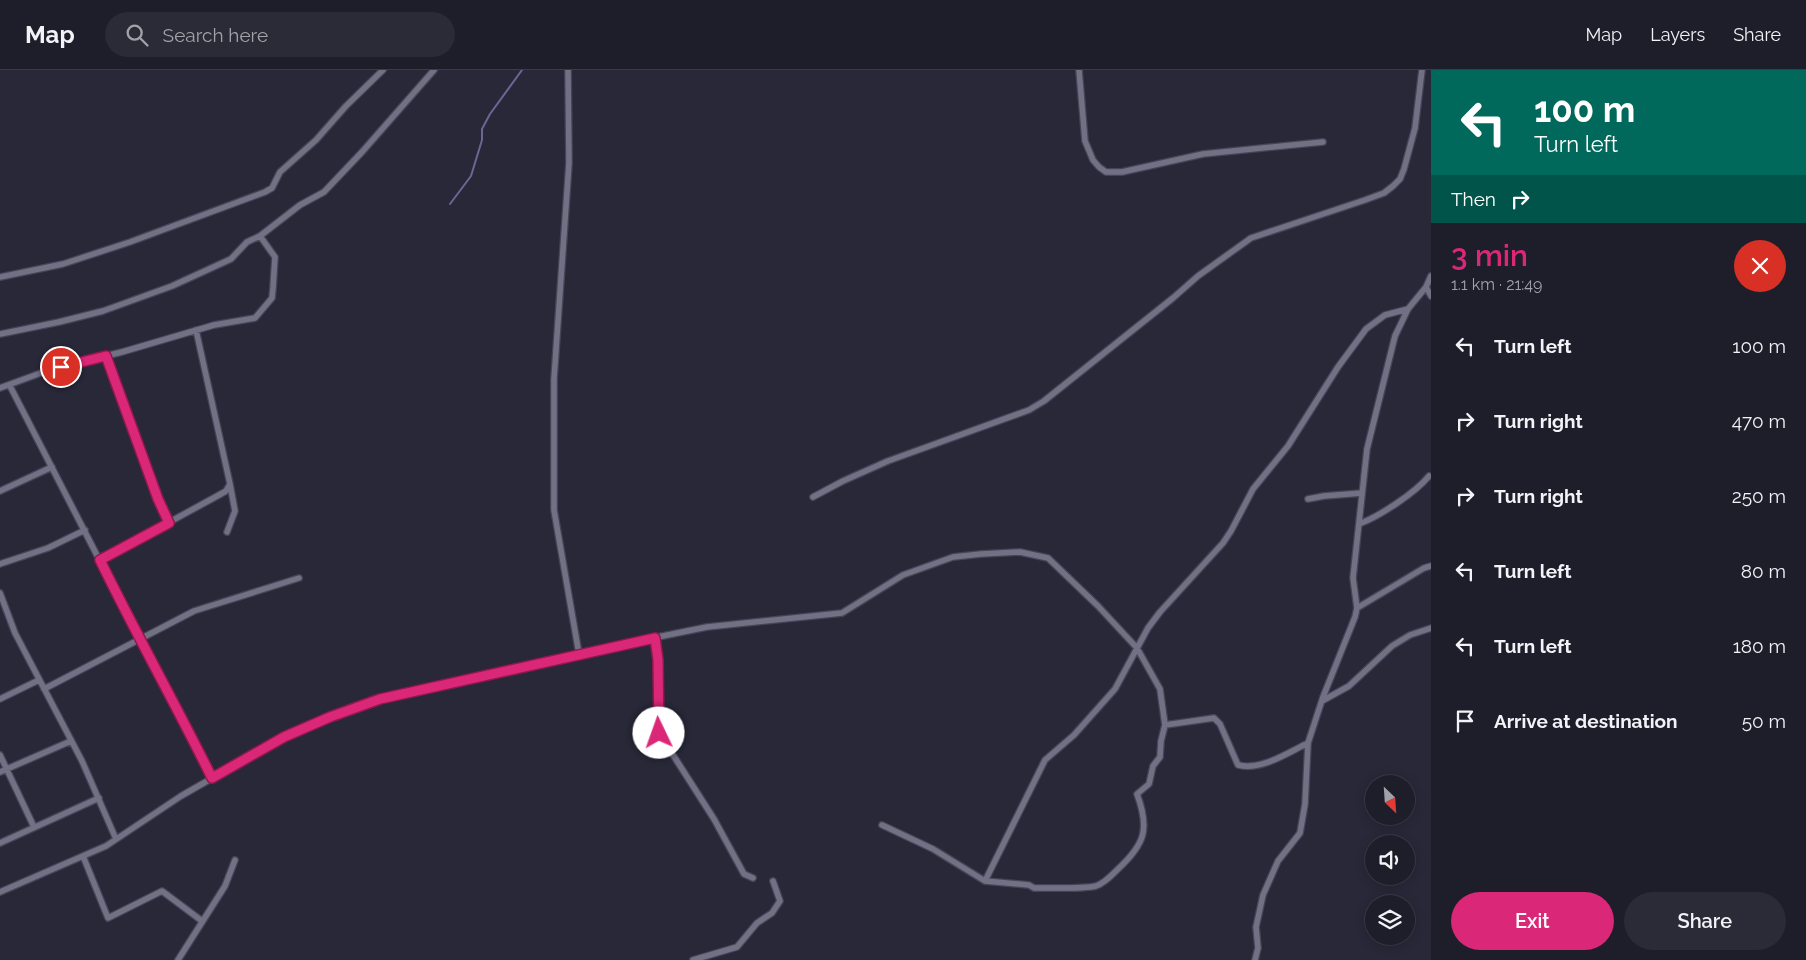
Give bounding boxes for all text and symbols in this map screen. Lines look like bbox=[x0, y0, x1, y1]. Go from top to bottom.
search box bbox=[105, 12, 455, 57]
text: Map bbox=[25, 20, 75, 49]
icon: search bbox=[123, 21, 151, 49]
text: Search here bbox=[163, 24, 268, 46]
text: Map bbox=[1586, 24, 1622, 45]
text: Layers bbox=[1650, 24, 1705, 45]
text: Share bbox=[1733, 24, 1781, 45]
text: 100 m bbox=[1534, 89, 1635, 130]
icon: left bbox=[1451, 90, 1516, 155]
text: Turn left bbox=[1534, 131, 1618, 157]
icon: right bbox=[1506, 185, 1534, 213]
text: Then bbox=[1451, 188, 1496, 210]
text: 3 min bbox=[1451, 238, 1528, 273]
button: close bbox=[1734, 240, 1786, 292]
text: 1.1 km · 21:49 bbox=[1451, 275, 1542, 294]
icon: left bbox=[1451, 332, 1479, 360]
text: Turn left bbox=[1494, 335, 1571, 357]
text: 100 m bbox=[1732, 335, 1786, 357]
pin bbox=[40, 346, 82, 388]
icon: arrive bbox=[47, 353, 75, 381]
icon: right bbox=[1451, 407, 1479, 435]
text: Turn right bbox=[1494, 410, 1583, 432]
text: 470 m bbox=[1732, 410, 1786, 432]
icon: right bbox=[1451, 482, 1479, 510]
text: Turn right bbox=[1494, 485, 1583, 507]
text: 250 m bbox=[1732, 485, 1786, 507]
icon: left bbox=[1451, 557, 1479, 585]
text: Turn left bbox=[1494, 560, 1571, 582]
text: 80 m bbox=[1741, 560, 1786, 582]
icon: left bbox=[1451, 632, 1479, 660]
text: Turn left bbox=[1494, 635, 1571, 657]
text: 180 m bbox=[1733, 635, 1786, 657]
position arrow bbox=[632, 706, 684, 758]
icon: arrive bbox=[1451, 707, 1479, 735]
text: Arrive at destination bbox=[1494, 710, 1678, 732]
text: 50 m bbox=[1742, 710, 1786, 732]
north arrow bbox=[1365, 775, 1415, 825]
map controls bbox=[1365, 775, 1415, 945]
button: sound bbox=[1365, 835, 1415, 885]
button: Exit bbox=[1451, 892, 1614, 950]
button: Share bbox=[1624, 892, 1786, 950]
button: layers bbox=[1365, 895, 1415, 945]

